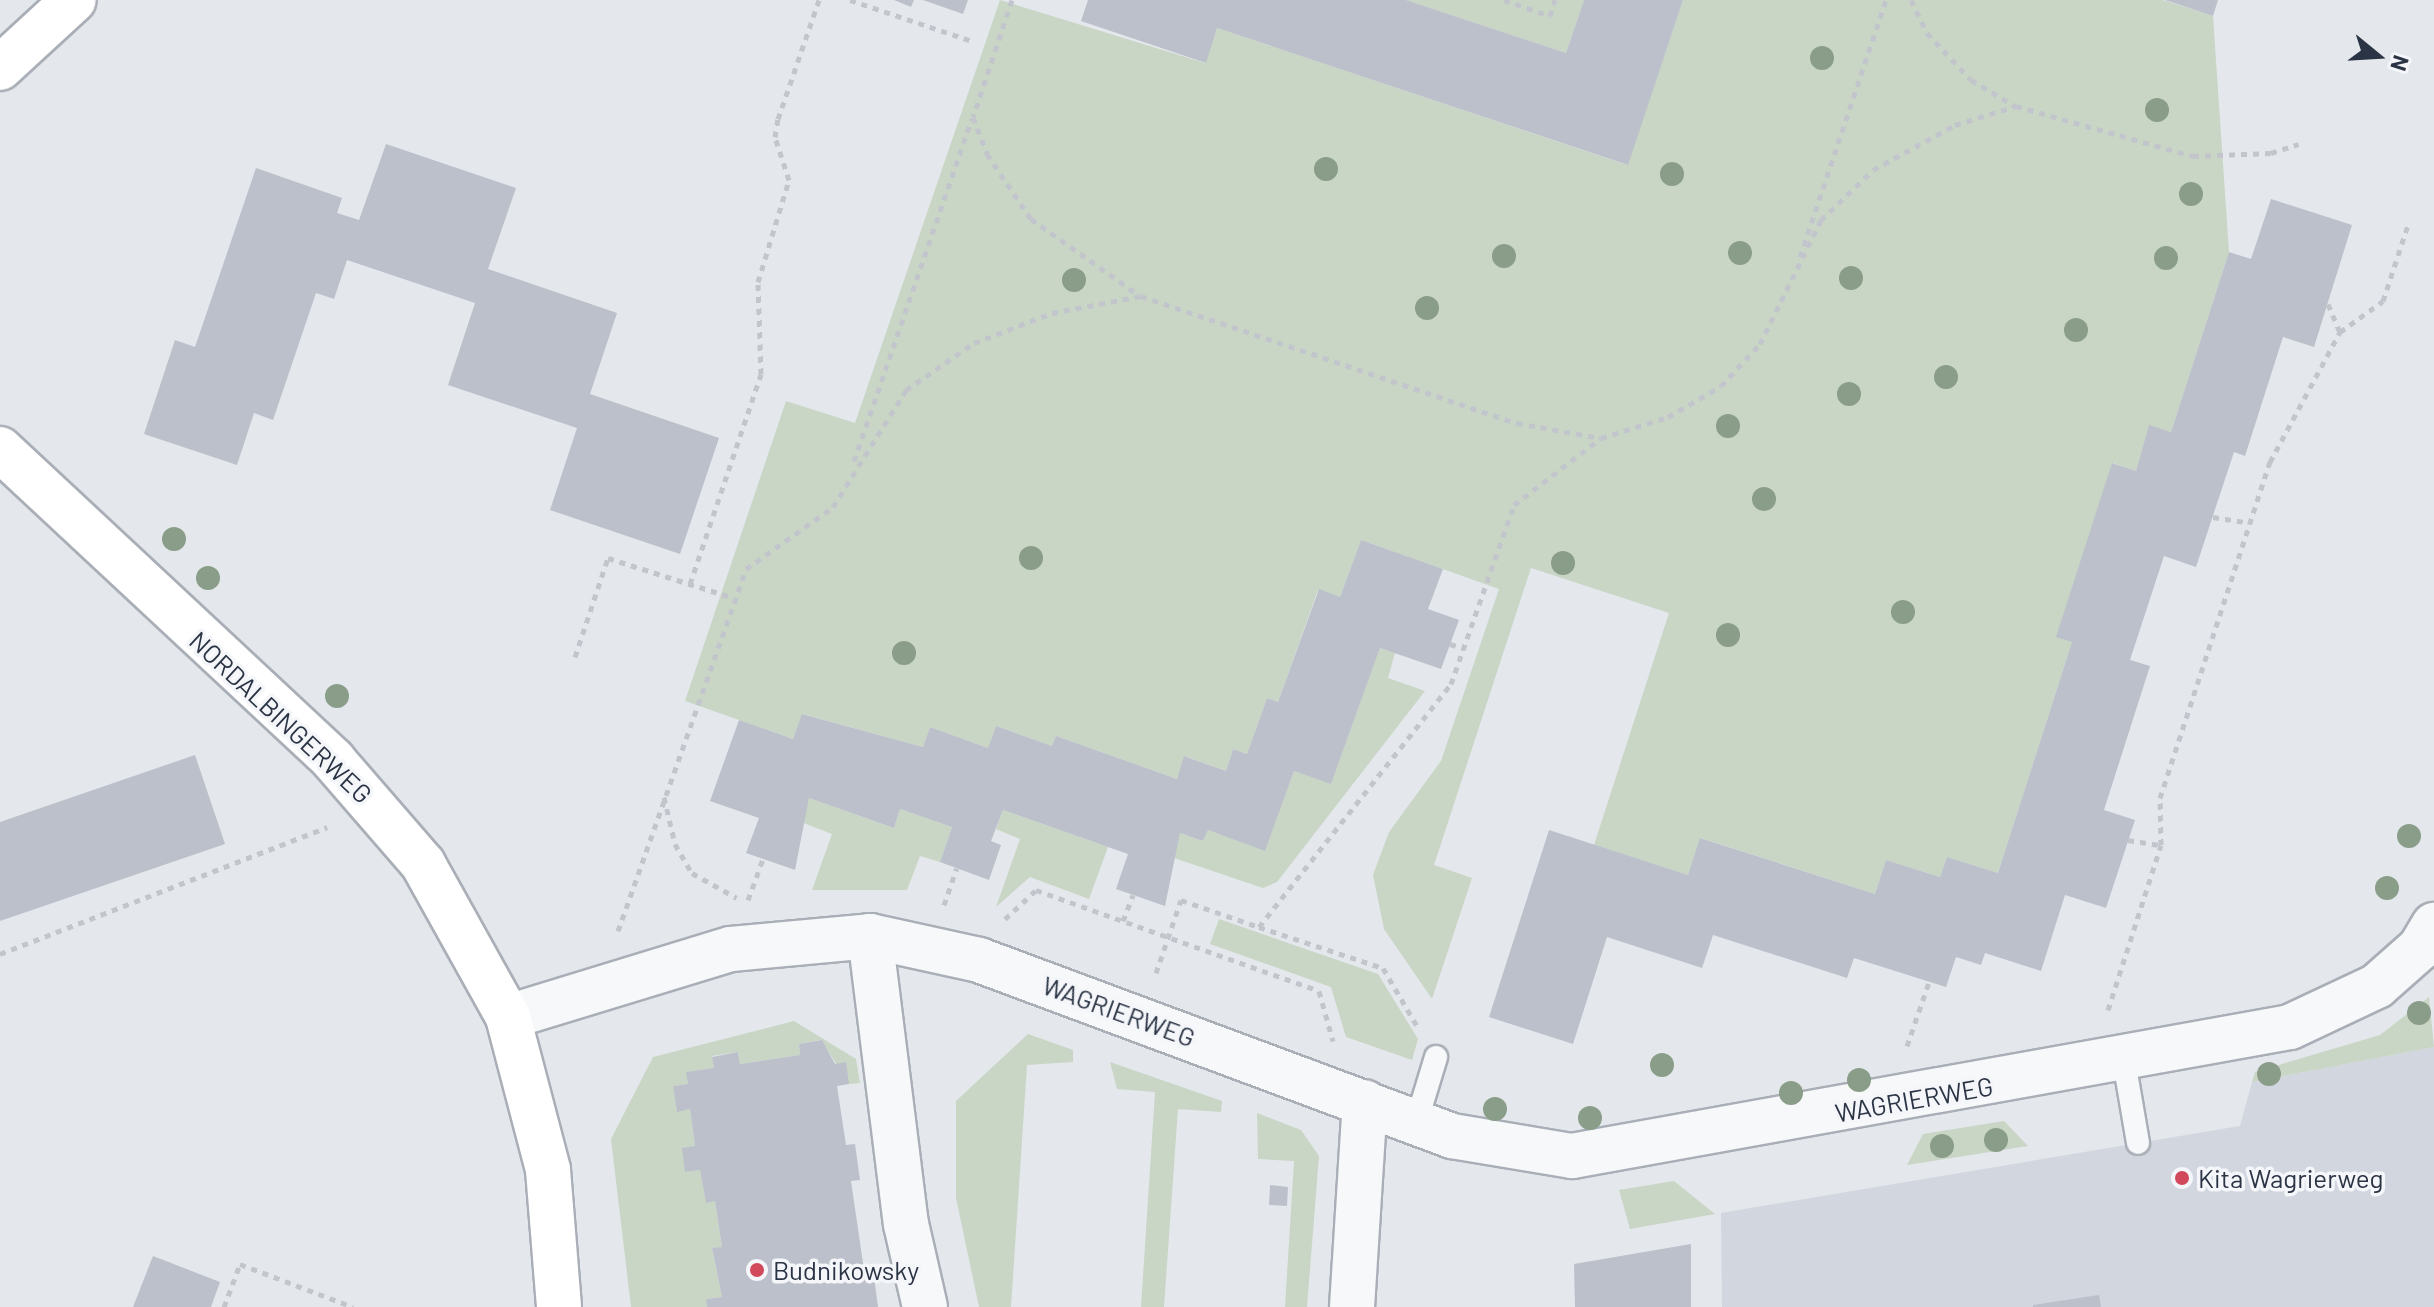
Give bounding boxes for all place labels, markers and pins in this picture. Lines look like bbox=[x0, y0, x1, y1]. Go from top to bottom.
place label: Kita Wagrierweg bbox=[2198, 1162, 2383, 1194]
marker: Kita Wagrierweg bbox=[2173, 1169, 2191, 1187]
place label: Budnikowsky bbox=[773, 1254, 919, 1286]
marker: Budnikowsky bbox=[748, 1261, 766, 1279]

